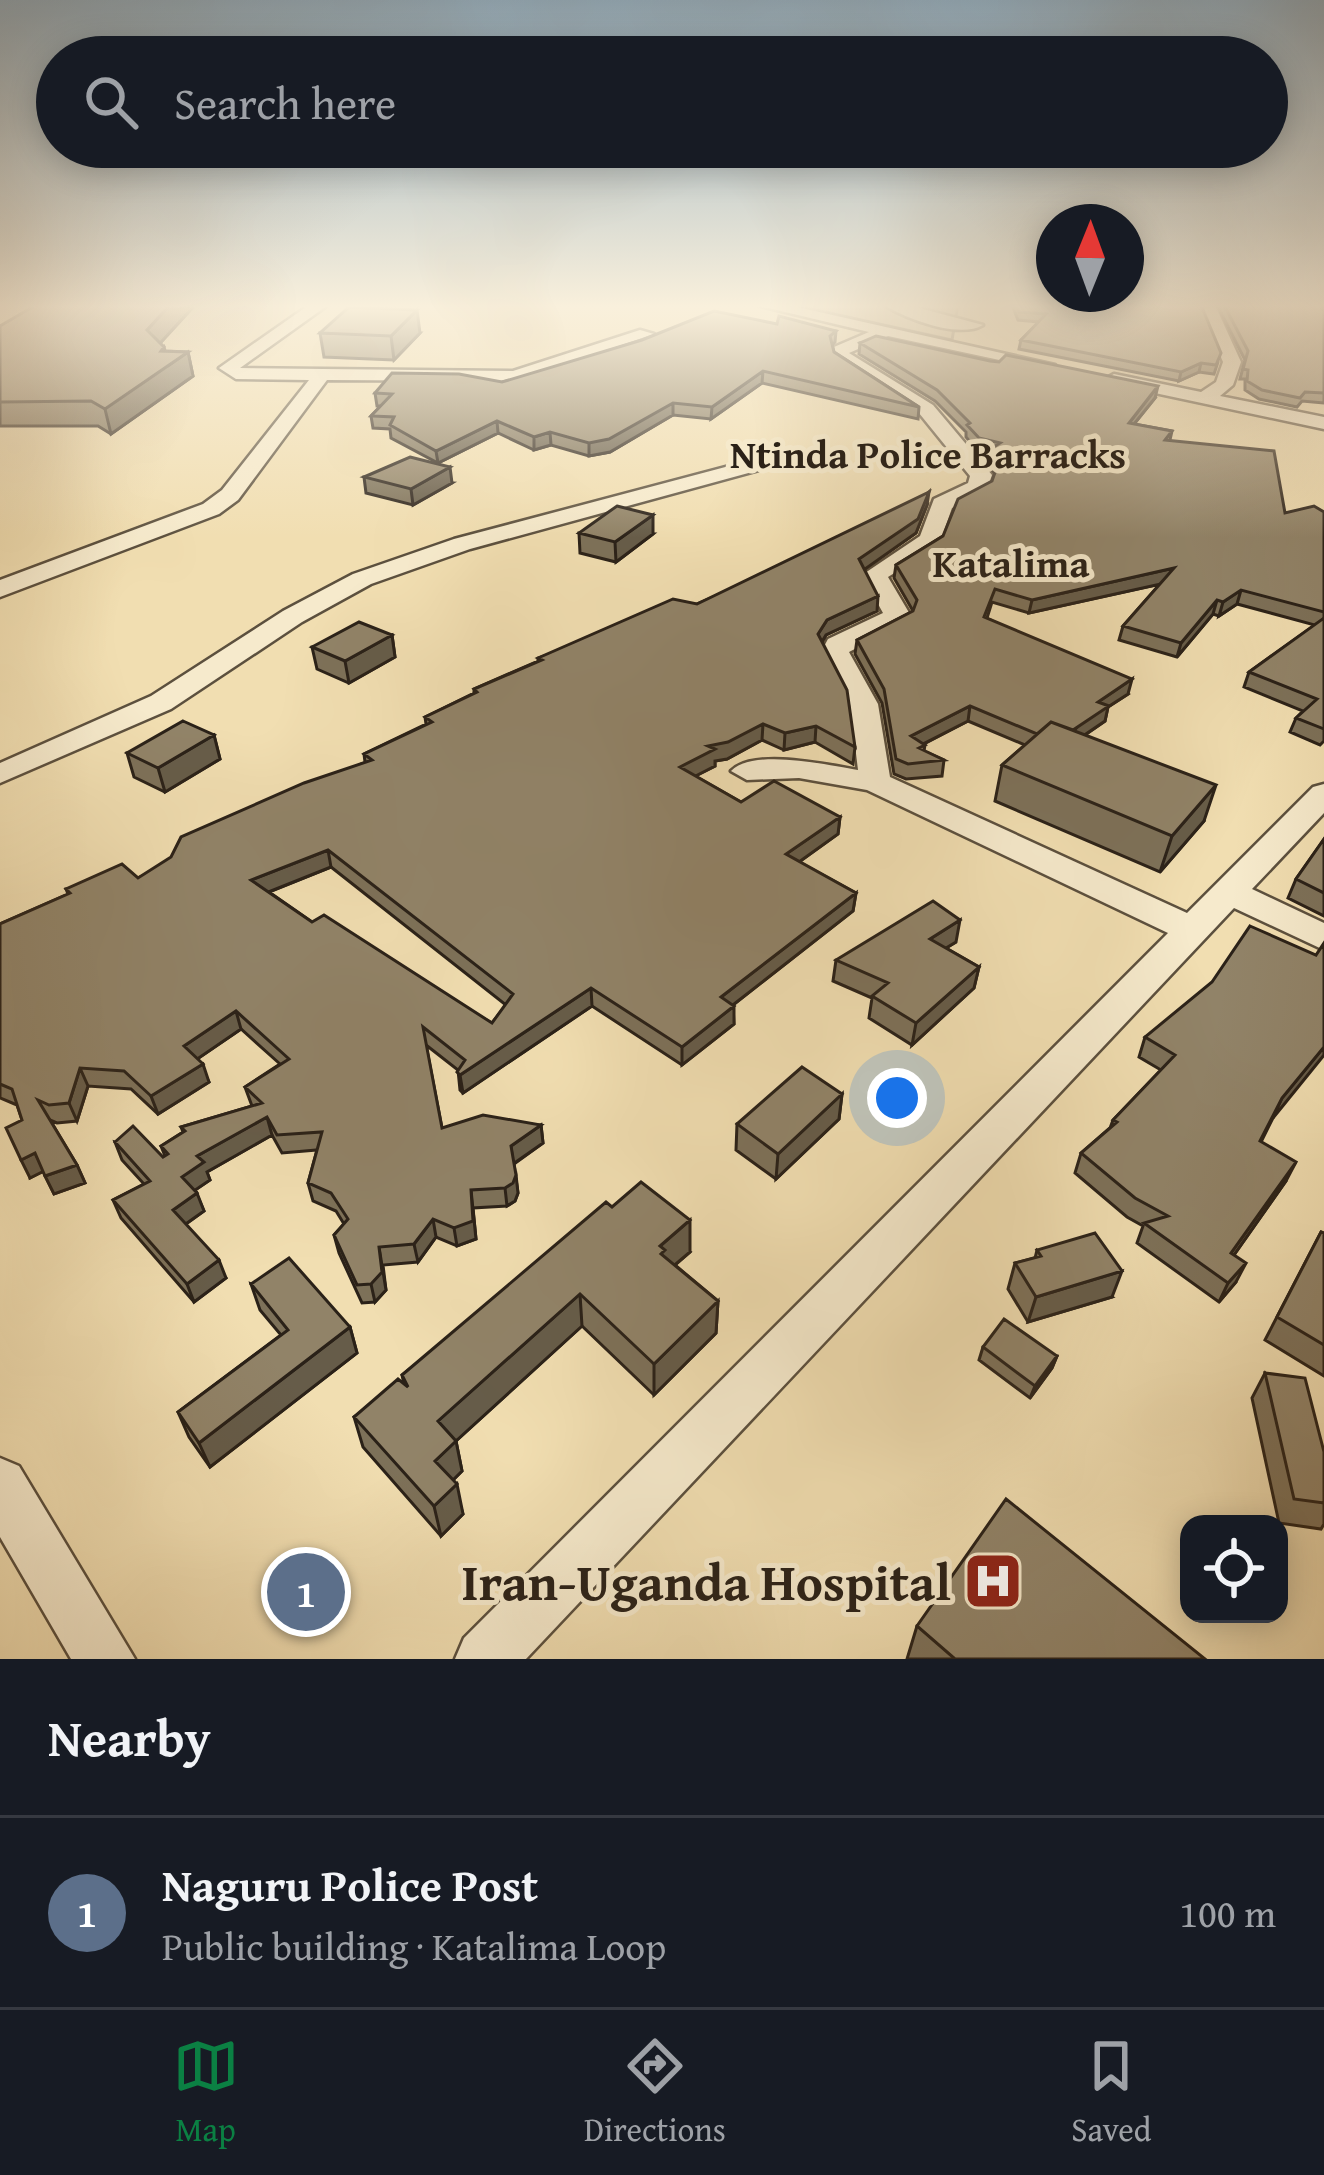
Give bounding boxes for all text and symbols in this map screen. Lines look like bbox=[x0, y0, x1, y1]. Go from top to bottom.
search box bbox=[36, 36, 1288, 168]
icon: search bbox=[78, 69, 144, 135]
text: Search here bbox=[174, 70, 396, 135]
north arrow bbox=[1036, 204, 1144, 312]
district label: Ntinda Police Barracks bbox=[730, 425, 1126, 482]
district label: Katalima bbox=[933, 534, 1090, 591]
your location bbox=[867, 1068, 927, 1128]
map controls bbox=[1180, 1515, 1288, 1623]
button: locate bbox=[1180, 1515, 1288, 1623]
place label: Iran-Uganda Hospital bbox=[462, 1544, 951, 1619]
pin: 1 bbox=[267, 1547, 345, 1637]
hospital icon: Iran-Uganda Hospital bbox=[962, 1550, 1024, 1612]
text: Nearby bbox=[48, 1700, 211, 1775]
text: Naguru Police Post bbox=[162, 1852, 538, 1917]
text: 1 bbox=[77, 1884, 97, 1941]
text: 100 m bbox=[1179, 1884, 1276, 1941]
text: Public building · Katalima Loop bbox=[162, 1917, 666, 1974]
tab: Map bbox=[173, 2033, 239, 2153]
tab: Directions bbox=[584, 2033, 726, 2153]
tab: Saved bbox=[1071, 2033, 1151, 2153]

